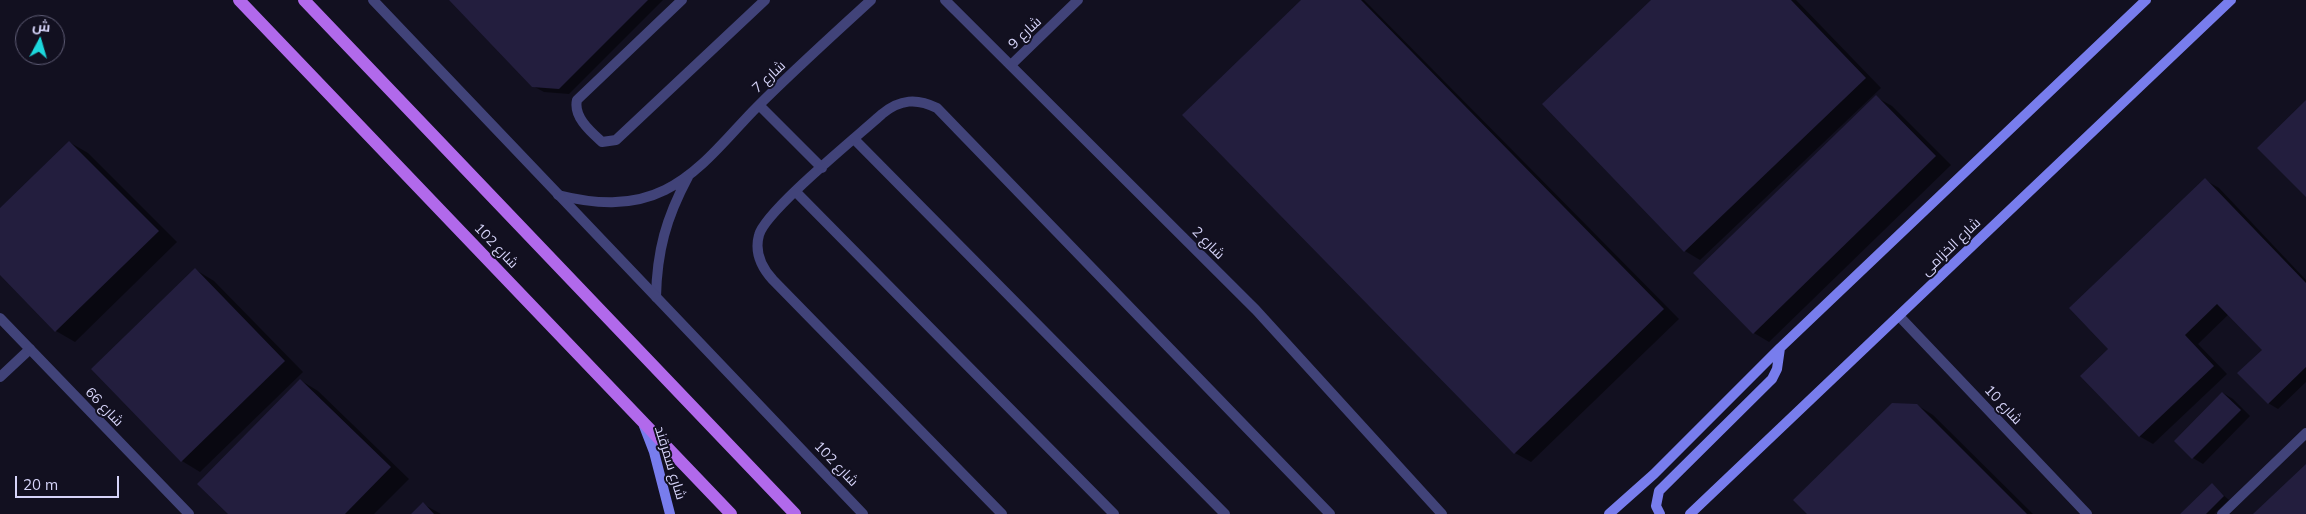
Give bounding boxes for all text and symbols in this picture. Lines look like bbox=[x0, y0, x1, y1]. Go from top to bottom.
street label: شارع 9 bbox=[1005, 13, 1045, 53]
north arrow bbox=[15, 15, 65, 65]
text: ش bbox=[32, 16, 51, 36]
street label: شارع 7 bbox=[749, 57, 789, 97]
street label: شارع الخزامى bbox=[1918, 215, 1984, 279]
street label: شارع 102 bbox=[471, 220, 521, 272]
street label: شارع 2 bbox=[1188, 223, 1228, 263]
street label: شارع 10 bbox=[1981, 382, 2025, 428]
street label: شارع 66 bbox=[81, 384, 127, 430]
street label: شارع سمرقند bbox=[651, 424, 689, 502]
street label: شارع 102 bbox=[811, 438, 861, 490]
scale bar bbox=[18, 466, 121, 498]
text: 20 m bbox=[23, 475, 58, 494]

